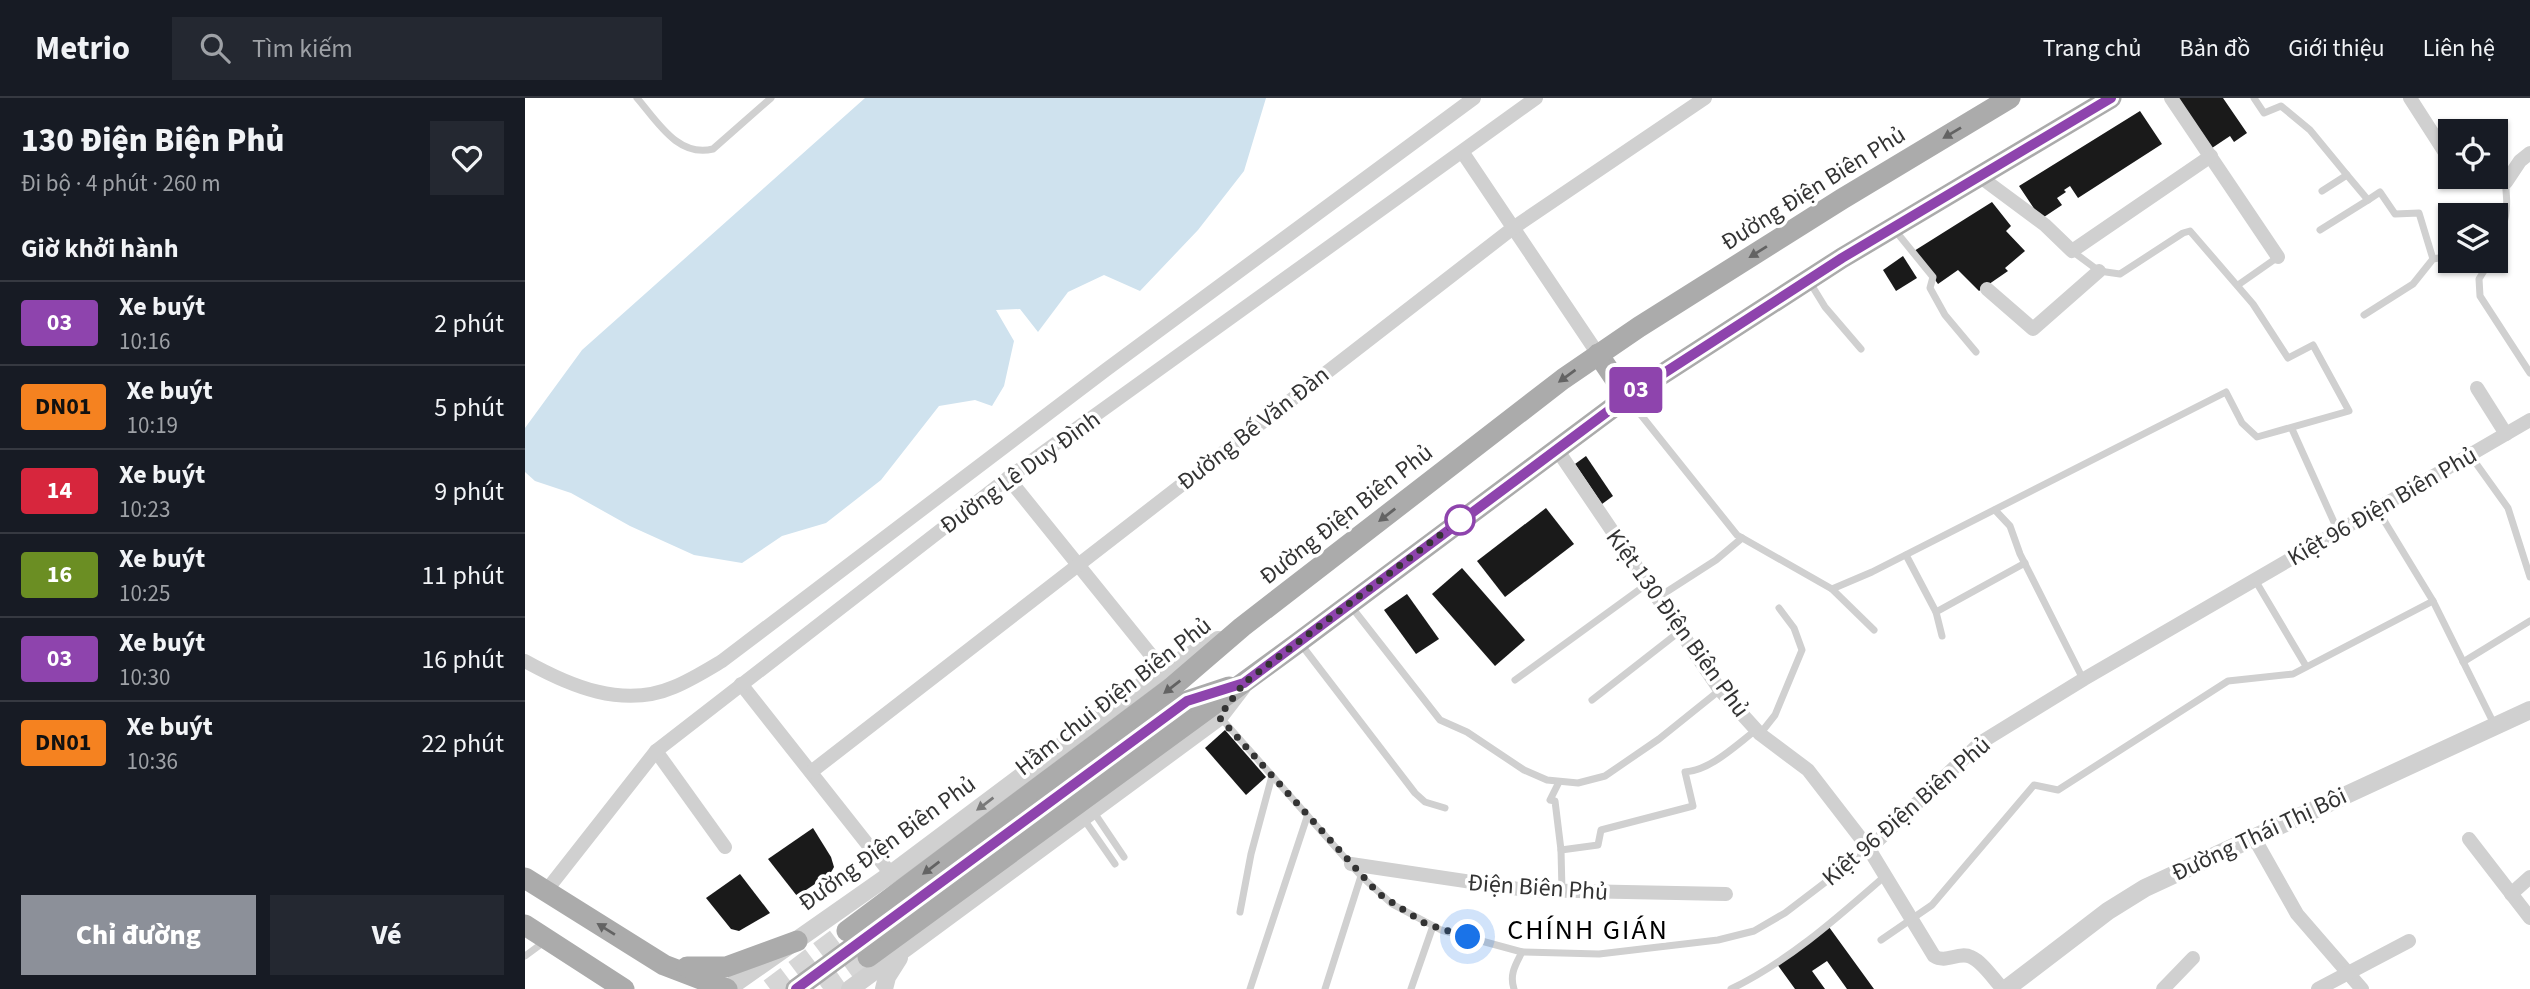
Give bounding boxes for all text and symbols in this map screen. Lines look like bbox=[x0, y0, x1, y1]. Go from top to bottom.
search box bbox=[172, 17, 662, 80]
text: Metrio bbox=[35, 25, 130, 72]
icon: search bbox=[196, 29, 234, 67]
text: Tìm kiếm bbox=[252, 30, 353, 67]
text: Trang chủ bbox=[2043, 31, 2142, 66]
text: Bản đồ bbox=[2180, 31, 2250, 66]
text: Giới thiệu bbox=[2288, 31, 2385, 66]
text: Liên hệ bbox=[2423, 31, 2495, 66]
text: 130 Điện Biện Phủ bbox=[21, 117, 284, 164]
street label: Đường Điện Biên Phủ bbox=[1714, 117, 1912, 259]
map controls bbox=[2438, 119, 2508, 273]
button: locate bbox=[2438, 119, 2508, 189]
button: heart bbox=[430, 121, 504, 195]
one-way arrow bbox=[1942, 127, 1961, 140]
text: Đi bộ · 4 phút · 260 m bbox=[21, 167, 220, 200]
button: layers bbox=[2438, 203, 2508, 273]
text: Giờ khởi hành bbox=[21, 230, 179, 267]
one-way arrow bbox=[1748, 246, 1768, 259]
text: Xe buýt bbox=[119, 288, 205, 325]
text: 03 bbox=[47, 305, 72, 340]
text: 2 phút bbox=[434, 305, 504, 342]
text: 10:16 bbox=[119, 325, 170, 358]
street label: Đường Bế Văn Đàn bbox=[1170, 358, 1337, 499]
line badge: 03 bbox=[1605, 367, 1667, 413]
one-way arrow bbox=[1558, 369, 1576, 383]
text: Xe buýt bbox=[127, 372, 213, 409]
text: 03 bbox=[1623, 372, 1649, 407]
text: DN01 bbox=[35, 389, 92, 424]
text: 5 phút bbox=[434, 389, 504, 426]
street label: Đường Lê Duy Đình bbox=[933, 402, 1108, 543]
text: 10:19 bbox=[127, 409, 178, 442]
street label: Đường Điện Biên Phủ bbox=[1252, 435, 1441, 593]
street label: Kiệt 96 Điện Biên Phủ bbox=[2281, 438, 2483, 575]
text: Xe buýt bbox=[119, 456, 205, 493]
text: 14 bbox=[47, 473, 72, 508]
text: 9 phút bbox=[434, 473, 504, 510]
text: 10:23 bbox=[119, 493, 170, 526]
unlabelled marker bbox=[1445, 505, 1475, 535]
one-way arrow bbox=[1379, 508, 1397, 523]
street label: Kiệt 130 Điện Biên Phủ bbox=[1597, 522, 1758, 725]
text: Xe buýt bbox=[119, 540, 205, 577]
text: 16 bbox=[47, 557, 72, 592]
text: 11 phút bbox=[421, 557, 504, 594]
text: 10:25 bbox=[119, 577, 170, 610]
street label: Hầm chui Điện Biên Phủ bbox=[1008, 608, 1219, 784]
text: Xe buýt bbox=[119, 624, 205, 661]
text: 03 bbox=[47, 641, 72, 676]
text: 16 phút bbox=[421, 641, 504, 678]
text: 10:30 bbox=[119, 661, 170, 694]
one-way arrow bbox=[1163, 680, 1181, 695]
text: Xe buýt bbox=[127, 708, 213, 745]
text: DN01 bbox=[35, 725, 92, 760]
text: 22 phút bbox=[421, 725, 504, 762]
street label: Kiệt 96 Điện Biên Phủ bbox=[1814, 728, 1998, 895]
text: 10:36 bbox=[127, 745, 178, 778]
street label: Đường Điện Biên Phủ bbox=[791, 767, 983, 920]
street label: Đường Thái Thị Bôi bbox=[2166, 779, 2353, 890]
one-way arrow bbox=[976, 796, 994, 811]
one-way arrow bbox=[922, 861, 940, 875]
street label: Điện Biên Phủ bbox=[1467, 865, 1609, 910]
button: Chỉ đường bbox=[21, 895, 256, 975]
button: Vé bbox=[270, 895, 504, 975]
district label: CHÍNH GIÁN bbox=[1507, 910, 1669, 950]
your location bbox=[1450, 919, 1485, 954]
one-way arrow bbox=[596, 922, 615, 935]

